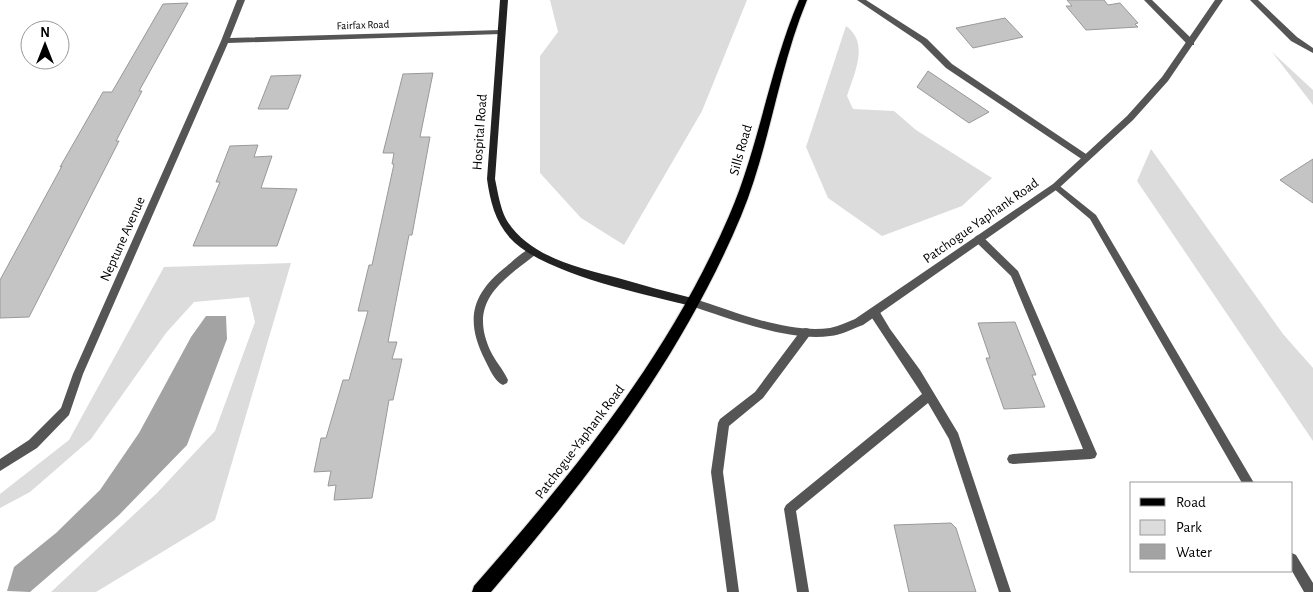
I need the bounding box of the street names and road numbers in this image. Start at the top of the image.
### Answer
street label: Fairfax Road [337,19,390,31]
street label: Hospital Road [470,93,490,171]
street label: Sills Road [727,123,755,177]
street label: Patchogue Yaphank Road [921,176,1041,266]
street label: Neptune Avenue [98,195,148,283]
street label: Patchogue-Yaphank Road [533,382,627,502]

